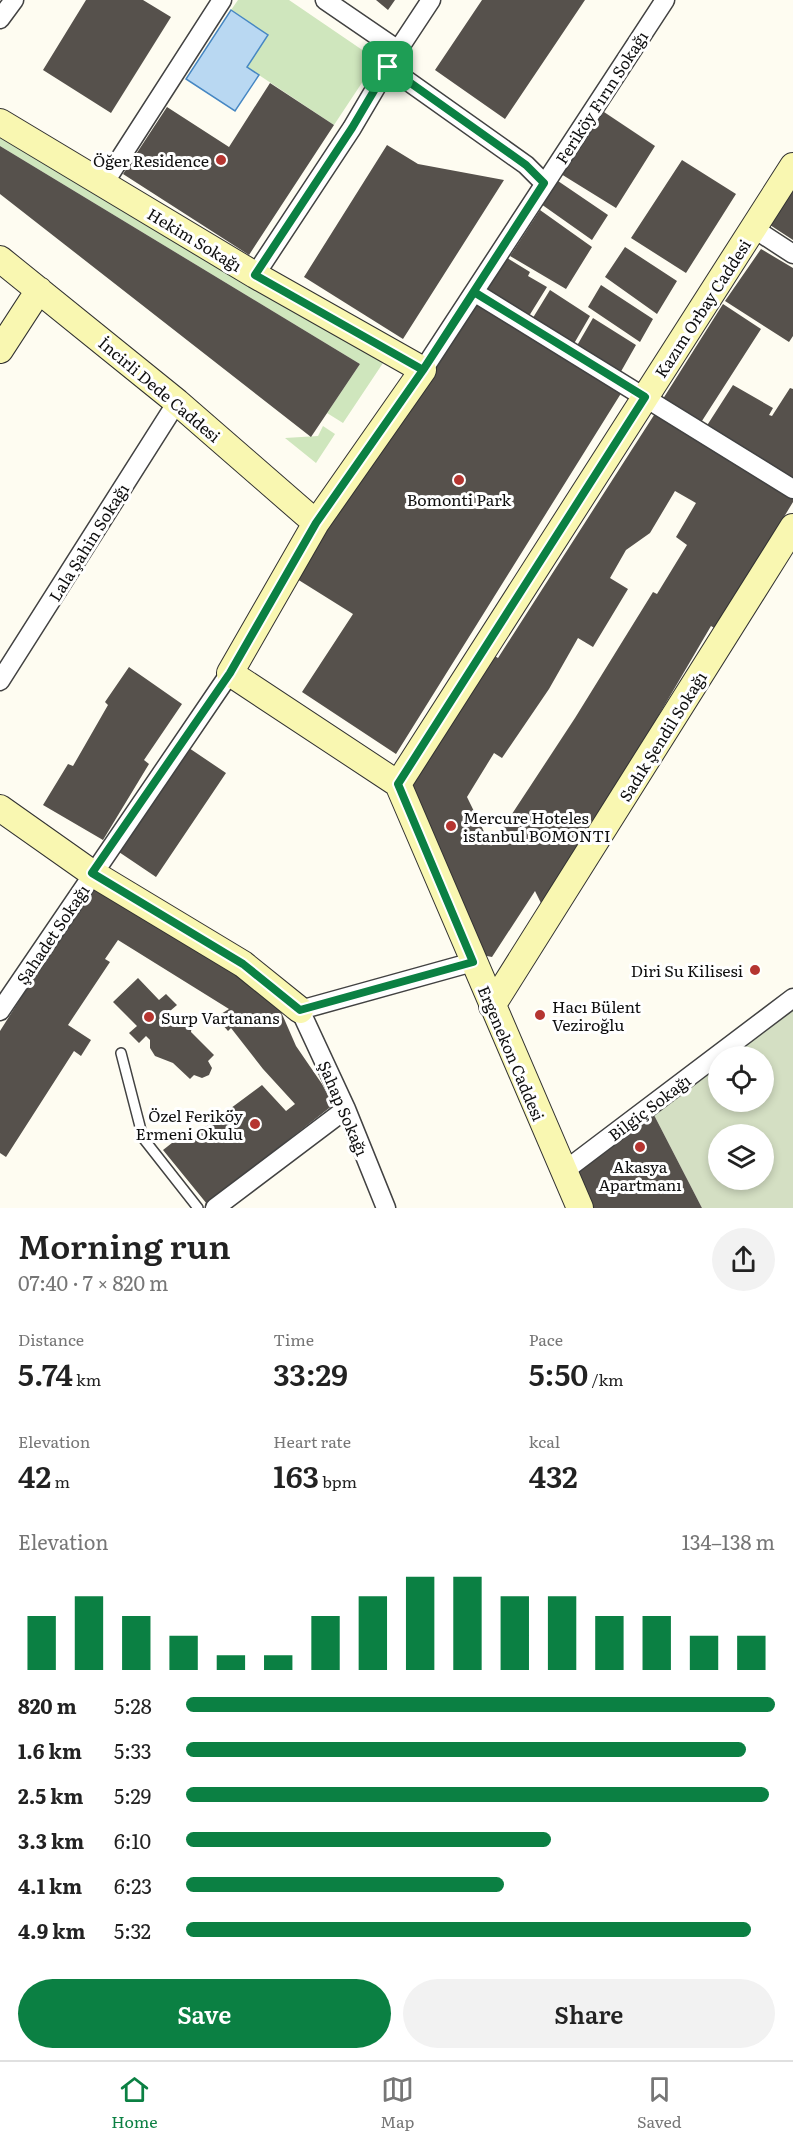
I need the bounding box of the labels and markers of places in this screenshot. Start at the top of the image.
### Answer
pin [362,41,413,92]
place label: Öğer Residence [93,148,209,172]
marker: Öğer Residence [214,153,228,167]
marker: Bomonti Park [452,473,466,487]
place label: Bomonti Park [407,487,512,511]
place label: Mercure Hoteles istanbul BOMONTI [463,805,611,847]
marker: Mercure Hoteles istanbul BOMONTI [444,819,458,833]
place label: Diri Su Kilisesi [631,958,743,982]
marker: Diri Su Kilisesi [748,963,762,977]
place label: Hacı Bülent Veziroğlu [552,994,642,1036]
place label: Surp Vartanans [161,1005,279,1029]
marker: Hacı Bülent Veziroğlu [533,1008,547,1022]
marker: Surp Vartanans [142,1010,156,1024]
place label: Özel Feriköy Ermeni Okulu [136,1103,244,1145]
marker: Özel Feriköy Ermeni Okulu [248,1117,262,1131]
marker: Akasya Apartmanı [633,1140,647,1154]
place label: Akasya Apartmanı [598,1154,682,1196]

